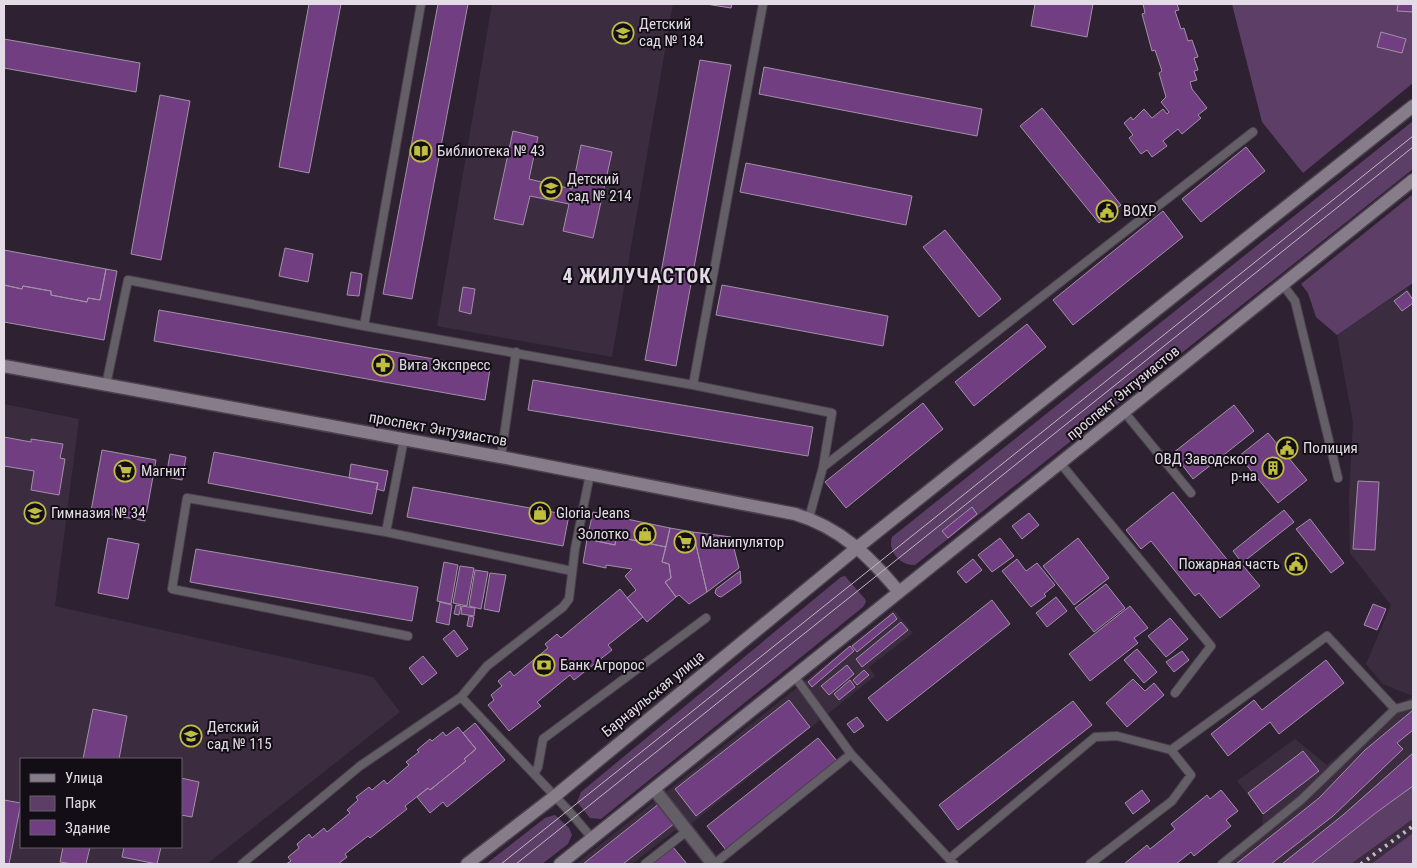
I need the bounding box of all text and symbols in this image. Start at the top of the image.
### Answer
place label: Детский сад № 184 [639,15,704,50]
school or university icon: Детский сад № 184 [611,21,635,45]
library icon: Библиотека № 43 [409,139,433,163]
place label: Библиотека № 43 [437,142,545,160]
place label: Детский сад № 214 [567,170,632,205]
school or university icon: Детский сад № 214 [539,176,563,200]
public building icon: ВОХР [1095,199,1119,223]
place label: ВОХР [1123,202,1157,220]
district label: 4 ЖИЛУЧАСТОК [562,264,712,288]
street label: проспект Энтузиастов [1063,342,1183,444]
pharmacy icon: Вита Экспресс [371,353,395,377]
place label: Вита Экспресс [399,356,491,374]
street label: проспект Энтузиастов [368,408,508,450]
public building icon: Полиция [1275,436,1299,460]
place label: Полиция [1303,439,1358,457]
place label: ОВД Заводского р-на [1154,450,1257,485]
building icon: ОВД Заводского р-на [1261,456,1285,480]
supermarket icon: Магнит [113,459,137,483]
place label: Магнит [141,462,187,480]
school or university icon: Гимназия № 34 [23,501,47,525]
shop icon: Gloria Jeans [528,501,552,525]
place label: Гимназия № 34 [51,504,146,522]
place label: Gloria Jeans [556,504,630,522]
shop icon: Золотко [633,522,657,546]
place label: Золотко [578,525,629,543]
supermarket icon: Манипулятор [673,530,697,554]
place label: Манипулятор [701,533,784,551]
public building icon: Пожарная часть [1284,552,1308,576]
place label: Пожарная часть [1178,555,1280,573]
street label: Барнаульская улица [598,647,708,741]
bank icon: Банк Агророс [532,653,556,677]
place label: Банк Агророс [560,656,645,674]
place label: Детский сад № 115 [207,718,272,753]
school or university icon: Детский сад № 115 [179,724,203,748]
legend [20,758,182,848]
text: Улица [65,769,103,787]
text: Парк [65,794,96,812]
text: Здание [65,819,110,837]

